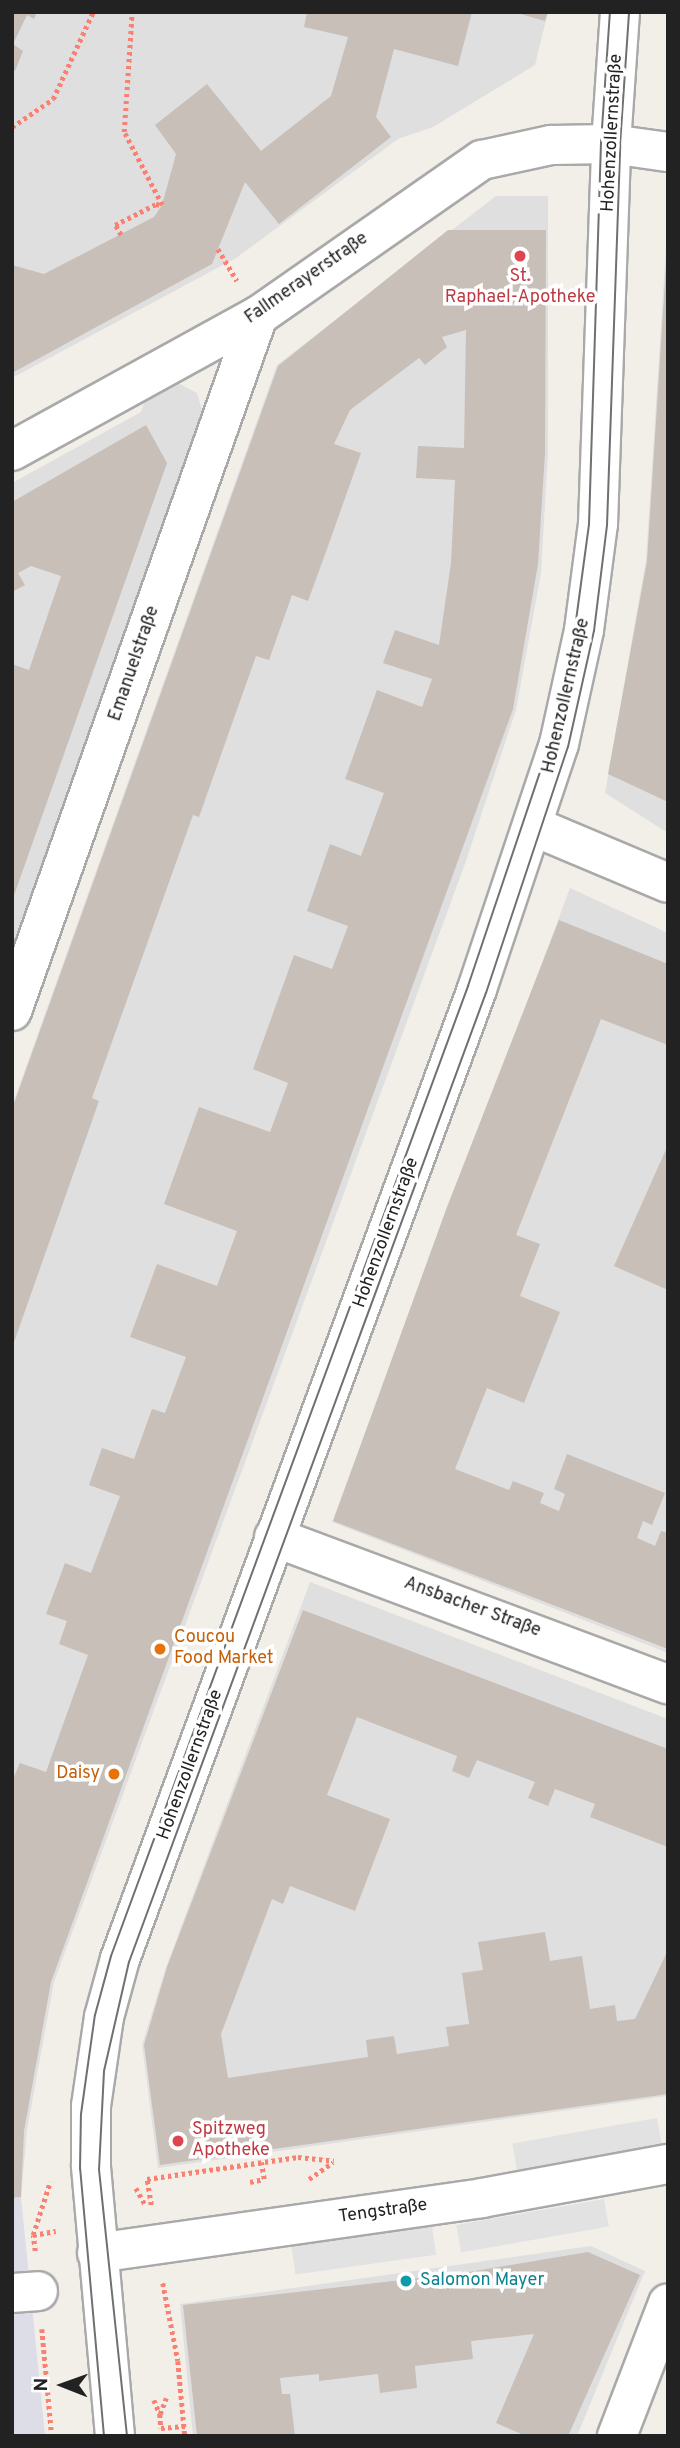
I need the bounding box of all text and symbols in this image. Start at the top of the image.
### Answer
street label: Hohenzollernstraße [598,53,628,213]
street label: Fallmerayerstraße [241,229,373,329]
marker: St. Raphael-Apotheke [512,248,528,264]
place label: St. Raphael-Apotheke [445,267,595,310]
street label: Emanuelstraße [105,604,165,724]
street label: Hohenzollernstraße [539,616,595,776]
street label: Hohenzollernstraße [350,1155,424,1311]
street label: Ansbacher Straße [401,1573,543,1643]
place label: Coucou Food Market [174,1628,274,1670]
marker: Coucou Food Market [152,1641,168,1657]
street label: Hohenzollernstraße [154,1687,228,1843]
place label: Daisy [56,1763,100,1785]
marker: Daisy [106,1766,122,1782]
place label: Spitzweg Apotheke [192,2120,270,2162]
marker: Spitzweg Apotheke [170,2133,186,2149]
street label: Tengstraße [337,2195,429,2229]
place label: Salomon Mayer [420,2270,544,2292]
marker: Salomon Mayer [398,2273,414,2289]
north arrow [28,2350,98,2420]
text: N [30,2378,54,2392]

